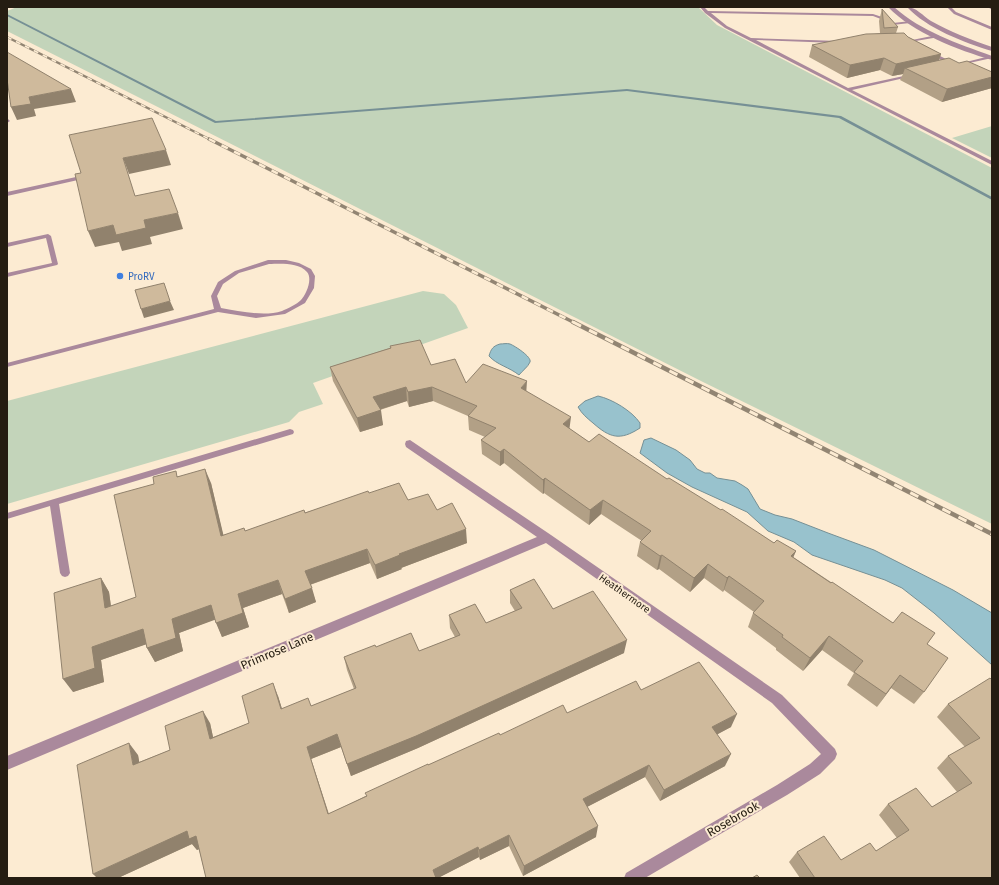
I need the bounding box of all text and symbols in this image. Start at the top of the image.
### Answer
marker: ProRV [115,271,125,281]
place label: ProRV [128,271,155,283]
street label: Heathermore [596,572,652,616]
street label: Primrose Lane [239,629,315,673]
street label: Rosebrook [704,798,762,840]

